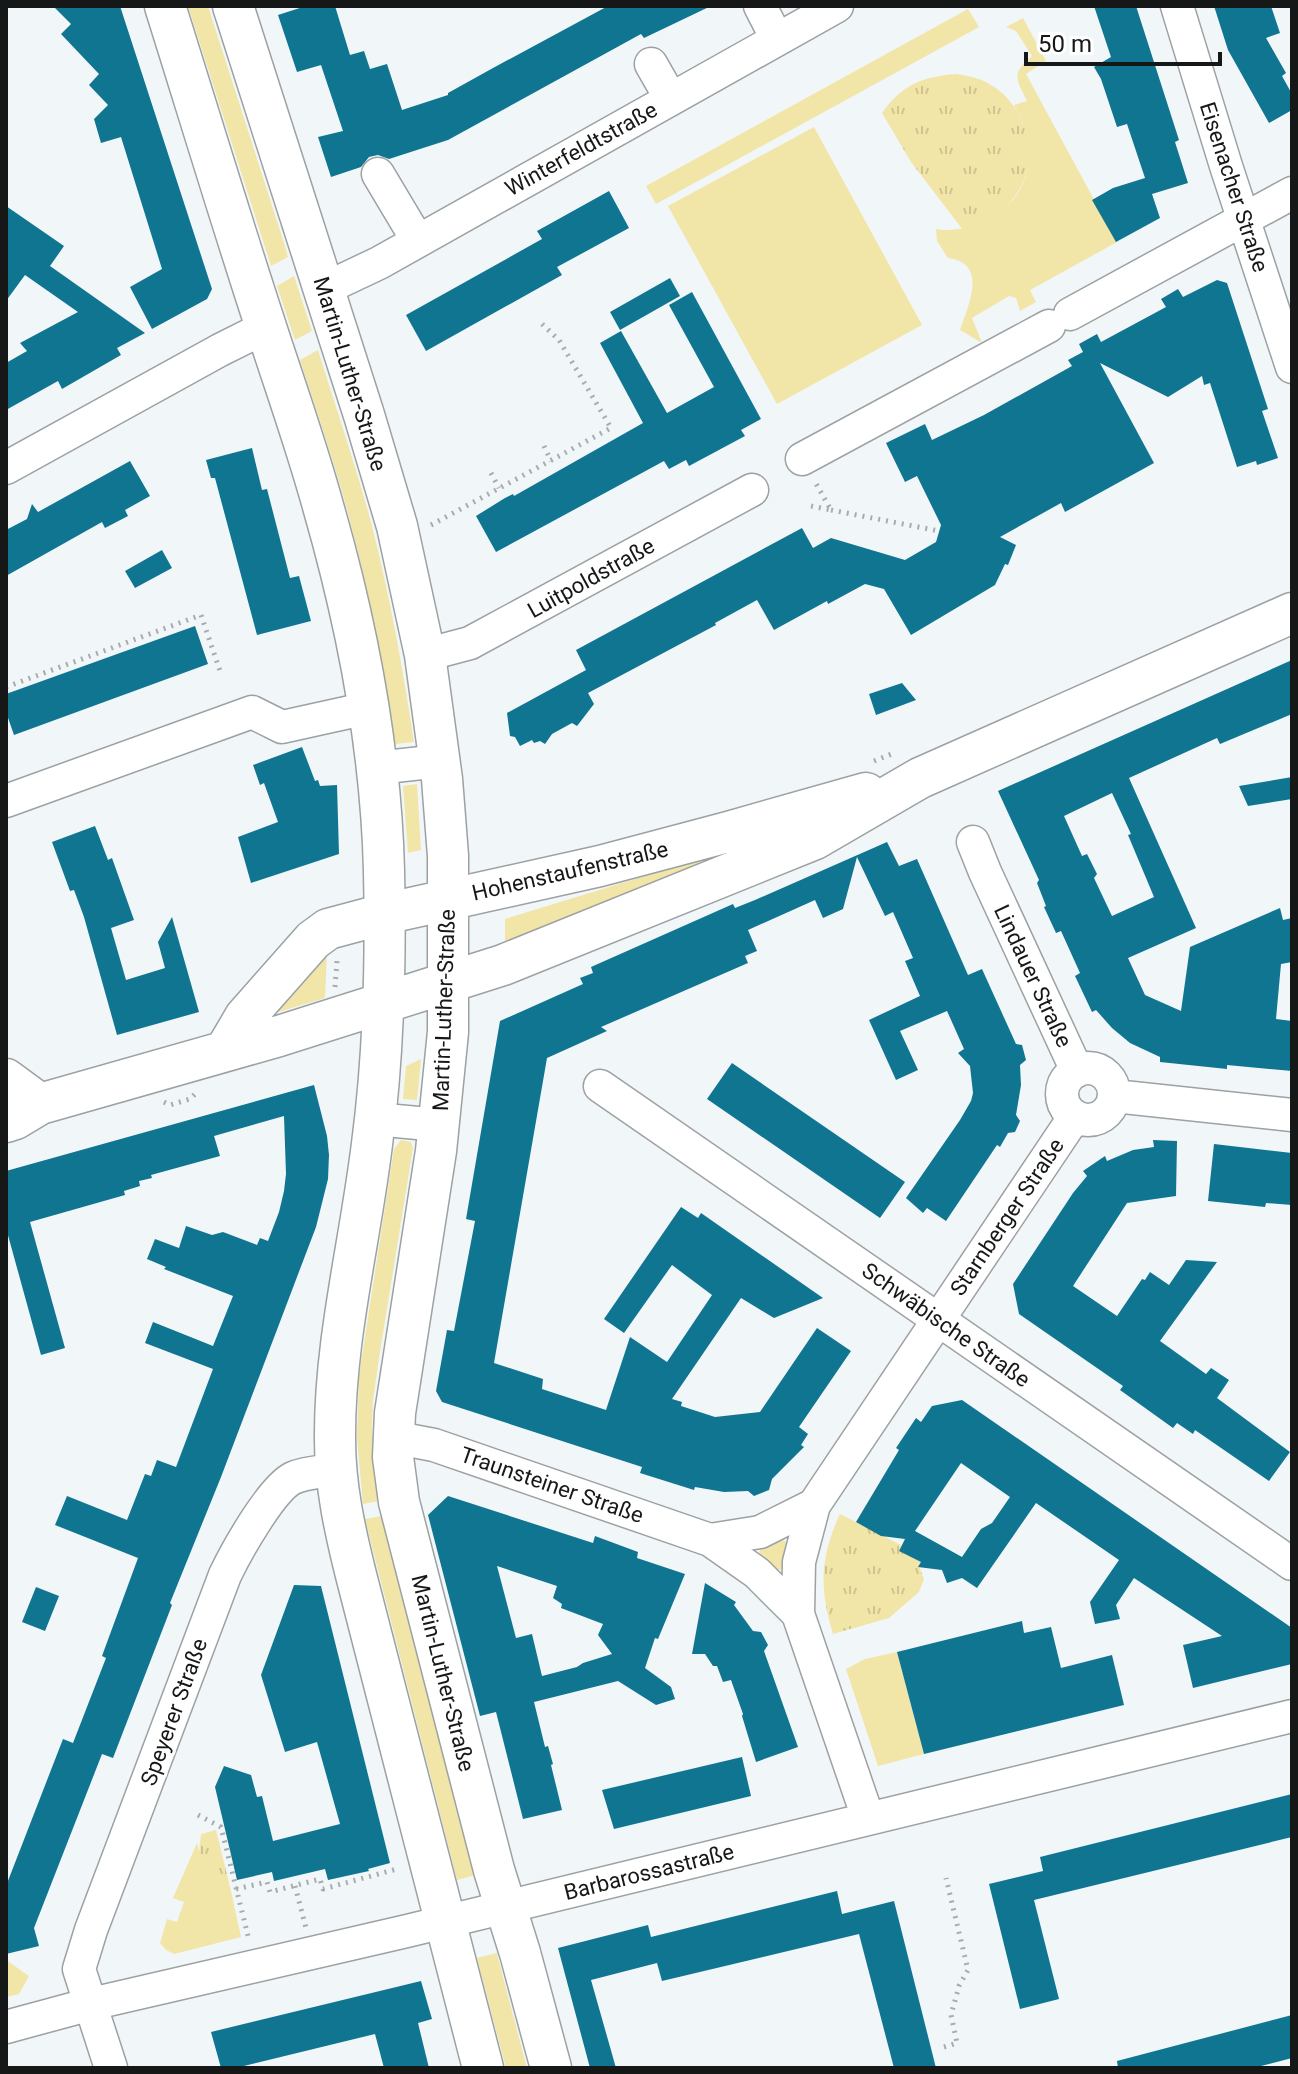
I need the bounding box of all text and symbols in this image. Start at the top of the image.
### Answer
scale bar [1026,16,1220,66]
text: 50 m [1038,30,1092,58]
street label: Winterfeldtstraße [501,97,661,201]
street label: Eisenacher Straße [1195,99,1273,275]
street label: Martin-Luther-Straße [309,274,391,474]
street label: Luitpoldstraße [523,533,659,623]
street label: Hohenstaufenstraße [470,836,670,906]
street label: Lindauer Straße [989,901,1077,1051]
street label: Martin-Luther-Straße [428,909,460,1111]
street label: Starnberger Straße [945,1134,1069,1300]
street label: Schwäbische Straße [857,1258,1035,1392]
street label: Traunsteiner Straße [457,1442,647,1528]
street label: Martin-Luther-Straße [406,1572,480,1774]
street label: Speyerer Straße [136,1635,212,1789]
street label: Barbarossastraße [561,1839,737,1905]

